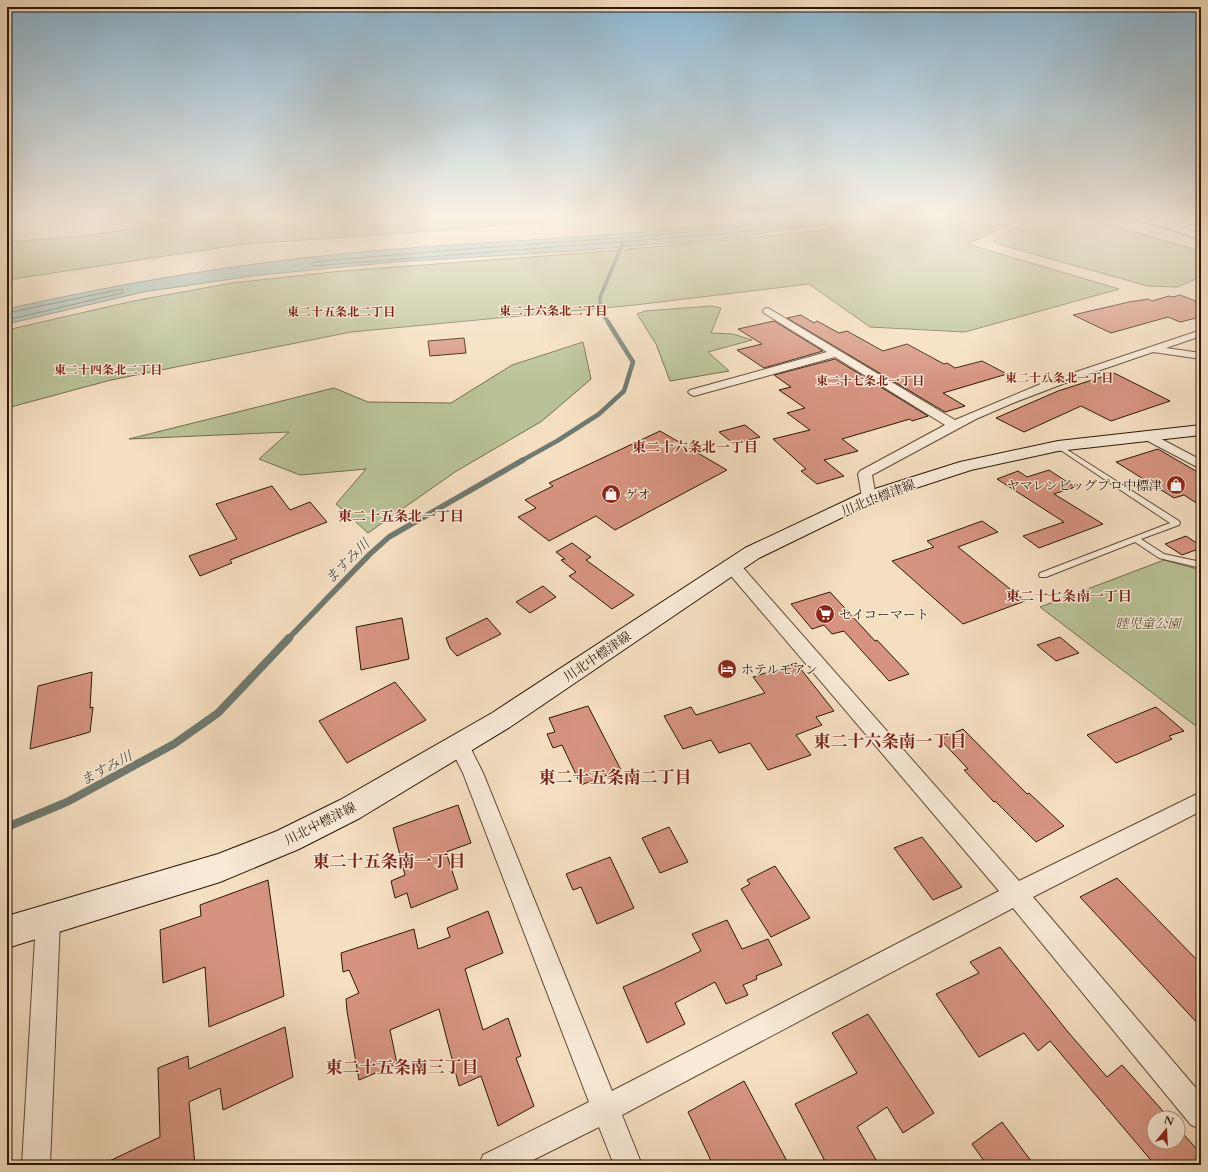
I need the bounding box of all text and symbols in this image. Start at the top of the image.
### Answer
district label: 東二十六条北二丁目 [499,303,607,319]
district label: 東二十五条北二丁目 [287,304,395,320]
district label: 東二十四条北二丁目 [54,362,162,378]
district label: 東二十八条北一丁目 [1005,370,1113,386]
district label: 東二十七条北一丁目 [816,373,924,389]
district label: 東二十六条北一丁目 [632,438,758,457]
shop icon: ヤマレンビッグプロ中標津 [1165,474,1187,496]
street label: 川北中標津線 [839,476,918,520]
place label: ヤマレンビッグプロ中標津 [1007,477,1162,495]
shop icon: ゲオ [600,483,622,505]
place label: ゲオ [625,486,651,504]
district label: 東二十五条北一丁目 [338,507,464,526]
water label: ますみ川 [321,533,375,588]
district label: 東二十七条南一丁目 [1006,587,1132,606]
supermarket icon: セイコーマート [814,603,836,625]
place label: セイコーマート [839,606,929,624]
park label: 睦児童公園 [1115,615,1182,633]
street label: 川北中標津線 [560,628,635,686]
hotel icon: ホテルモアン [716,658,738,680]
place label: ホテルモアン [741,661,818,679]
district label: 東二十六条南一丁目 [814,730,967,753]
water label: ますみ川 [77,746,137,790]
district label: 東二十五条南二丁目 [539,766,692,789]
street label: 川北中標津線 [282,798,359,850]
district label: 東二十五条南一丁目 [313,850,466,873]
district label: 東二十五条南三丁目 [326,1056,479,1079]
north arrow [1146,1110,1186,1150]
text: N [1162,1112,1176,1130]

